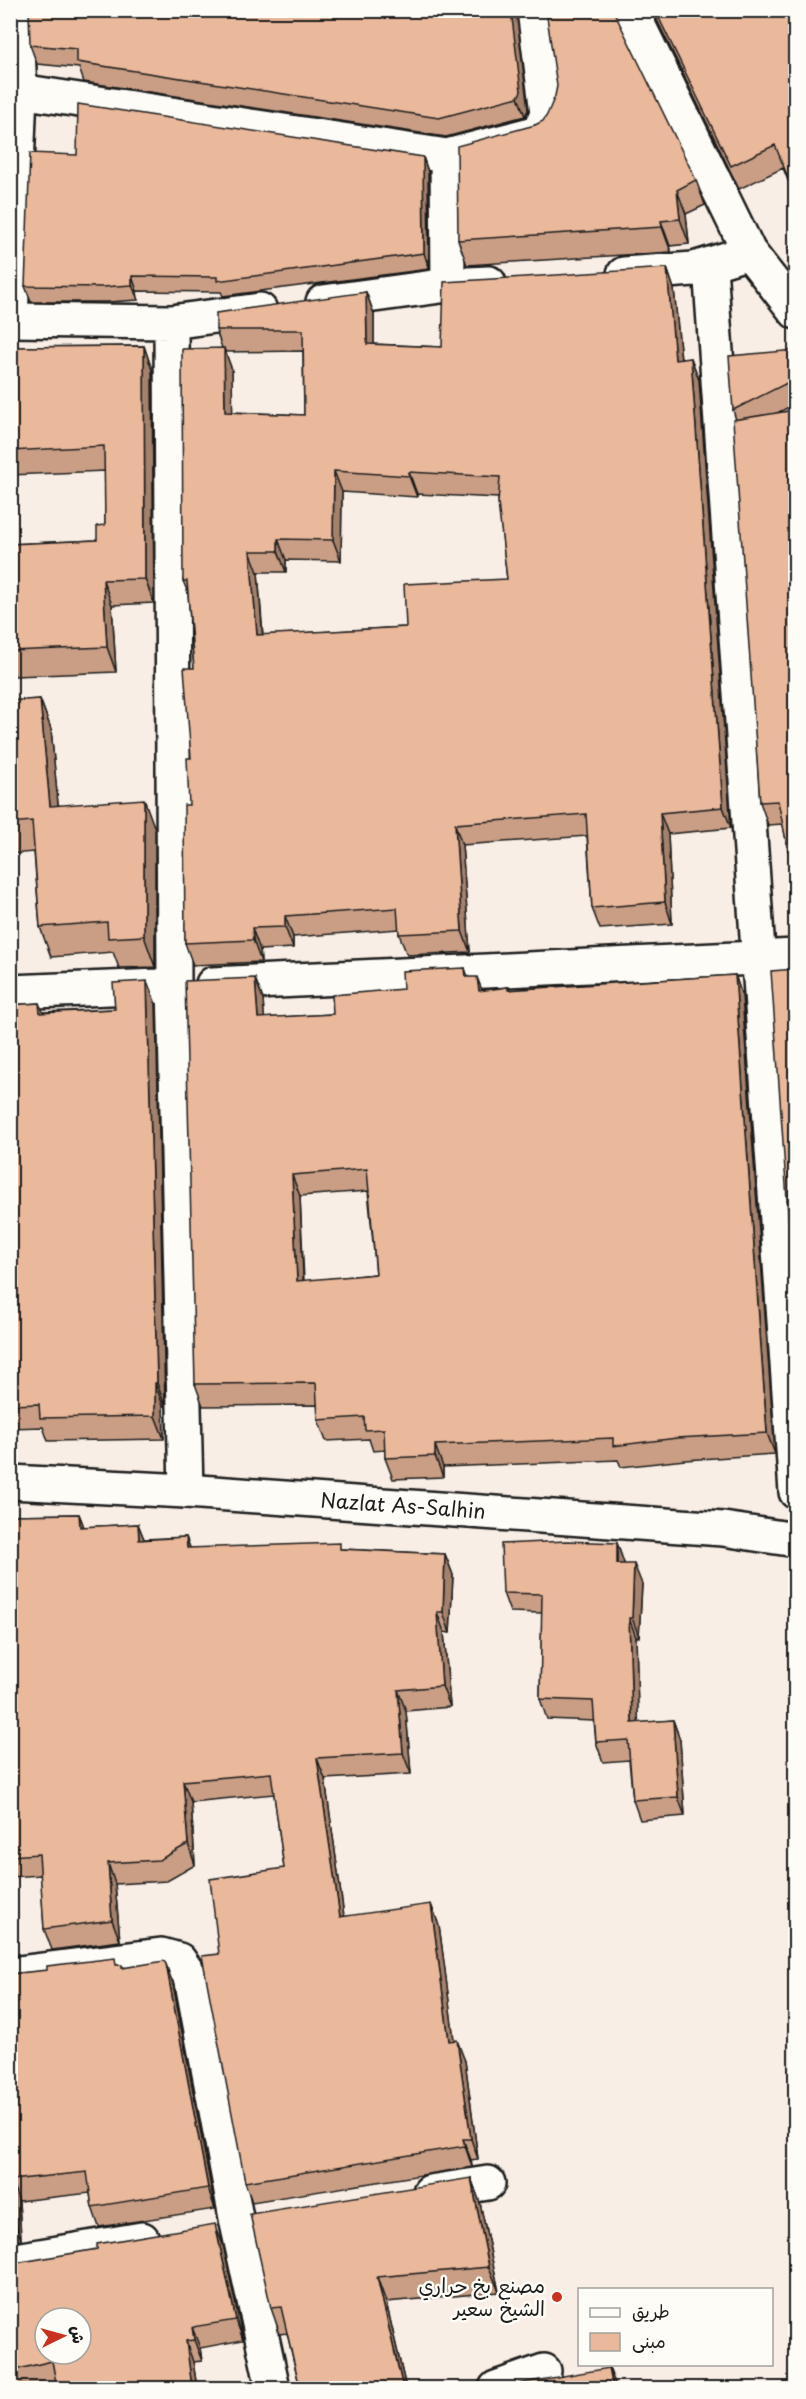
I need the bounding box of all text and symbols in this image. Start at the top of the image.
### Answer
street label: Nazlat As-Salhin [319,1484,487,1526]
place label: مصنع بخ حراري الشيخ سعير [418,2270,545,2323]
legend [578,2288,773,2366]
marker: مصنع بخ حراري الشيخ سعير [550,2290,564,2304]
text: طريق [632,2297,670,2324]
north arrow [33,2306,93,2366]
text: ش [66,2325,92,2344]
text: مبنى [632,2327,666,2354]

